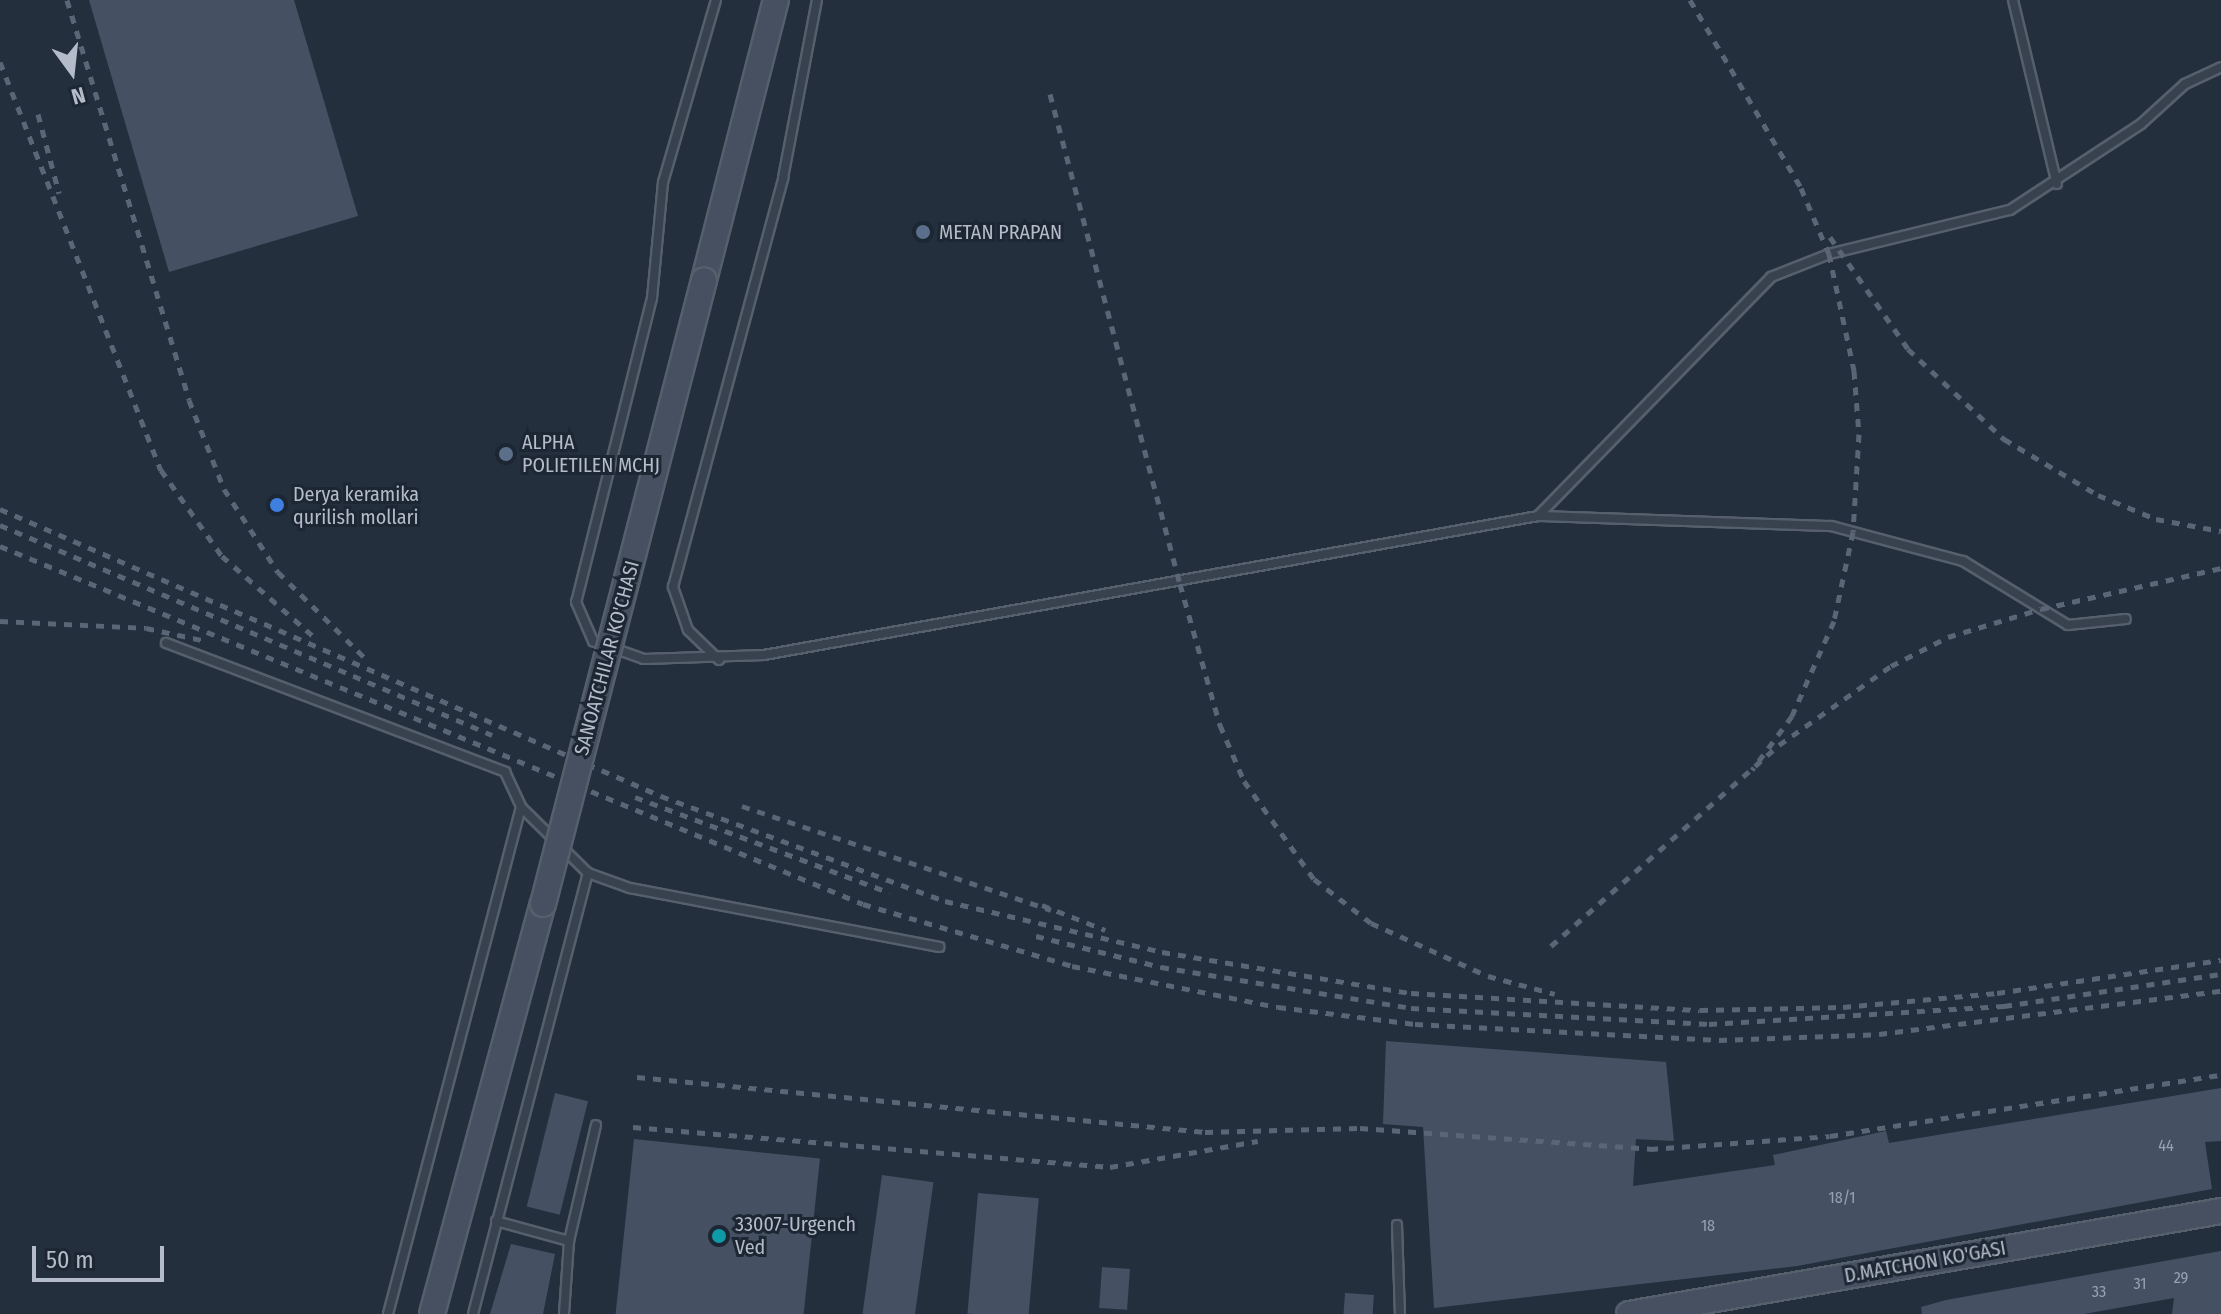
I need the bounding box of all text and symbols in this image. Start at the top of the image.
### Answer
north arrow [32,32,112,112]
text: N [68,81,88,110]
place label: METAN PRAPAN [939,220,1062,244]
marker: METAN PRAPAN [914,223,932,241]
place label: ALPHA POLIETILEN MCHJ [522,430,660,477]
marker: ALPHA POLIETILEN MCHJ [497,445,515,463]
place label: Derya keramika qurilish mollari [293,482,419,529]
marker: Derya keramika qurilish mollari [268,496,286,514]
street label: SANOATCHILAR KO'CHASI [569,558,645,758]
house number: 44 [2158,1136,2174,1156]
house number: 18/1 [1828,1188,1856,1208]
place label: 33007-Urgench Ved [735,1212,856,1259]
house number: 18 [1701,1216,1715,1236]
marker: 33007-Urgench Ved [710,1227,728,1245]
scale bar [36,1230,168,1280]
street label: D.MATCHON KO'GASI [1842,1236,2008,1288]
text: 50 m [46,1246,94,1274]
house number: 29 [2174,1268,2188,1288]
house number: 31 [2133,1274,2147,1294]
house number: 33 [2092,1282,2106,1302]

